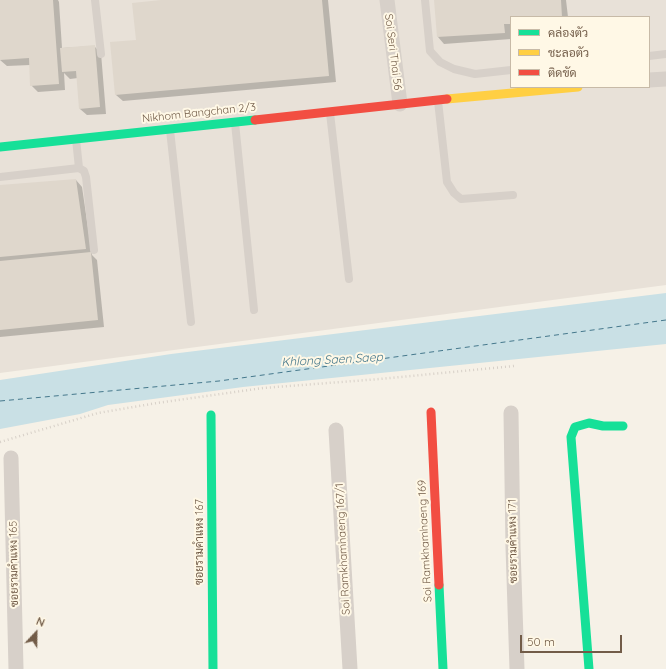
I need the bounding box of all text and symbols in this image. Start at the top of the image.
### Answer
street label: Soi Seri Thai 56 [382,13,404,91]
legend [510,16,650,88]
text: คล่องตัว [548,25,588,40]
text: ชะลอตัว [548,45,589,60]
text: ติดขัด [548,65,577,80]
street label: Nikhom Bangchan 2/3 [141,100,257,126]
water label: Khlong Saen Saep [281,350,383,370]
street label: Soi Ramkhamhaeng 169 [415,479,435,603]
street label: Soi Ramkhamhaeng 167/1 [333,483,353,615]
street label: ซอยรามคำแหง 167 [193,499,207,585]
street label: ซอยรามคำแหง 171 [506,499,520,583]
street label: ซอยรามคำแหง 165 [7,521,21,607]
north arrow [16,613,56,653]
text: N [34,614,47,630]
scale bar [522,627,624,653]
text: 50 m [527,634,555,649]

